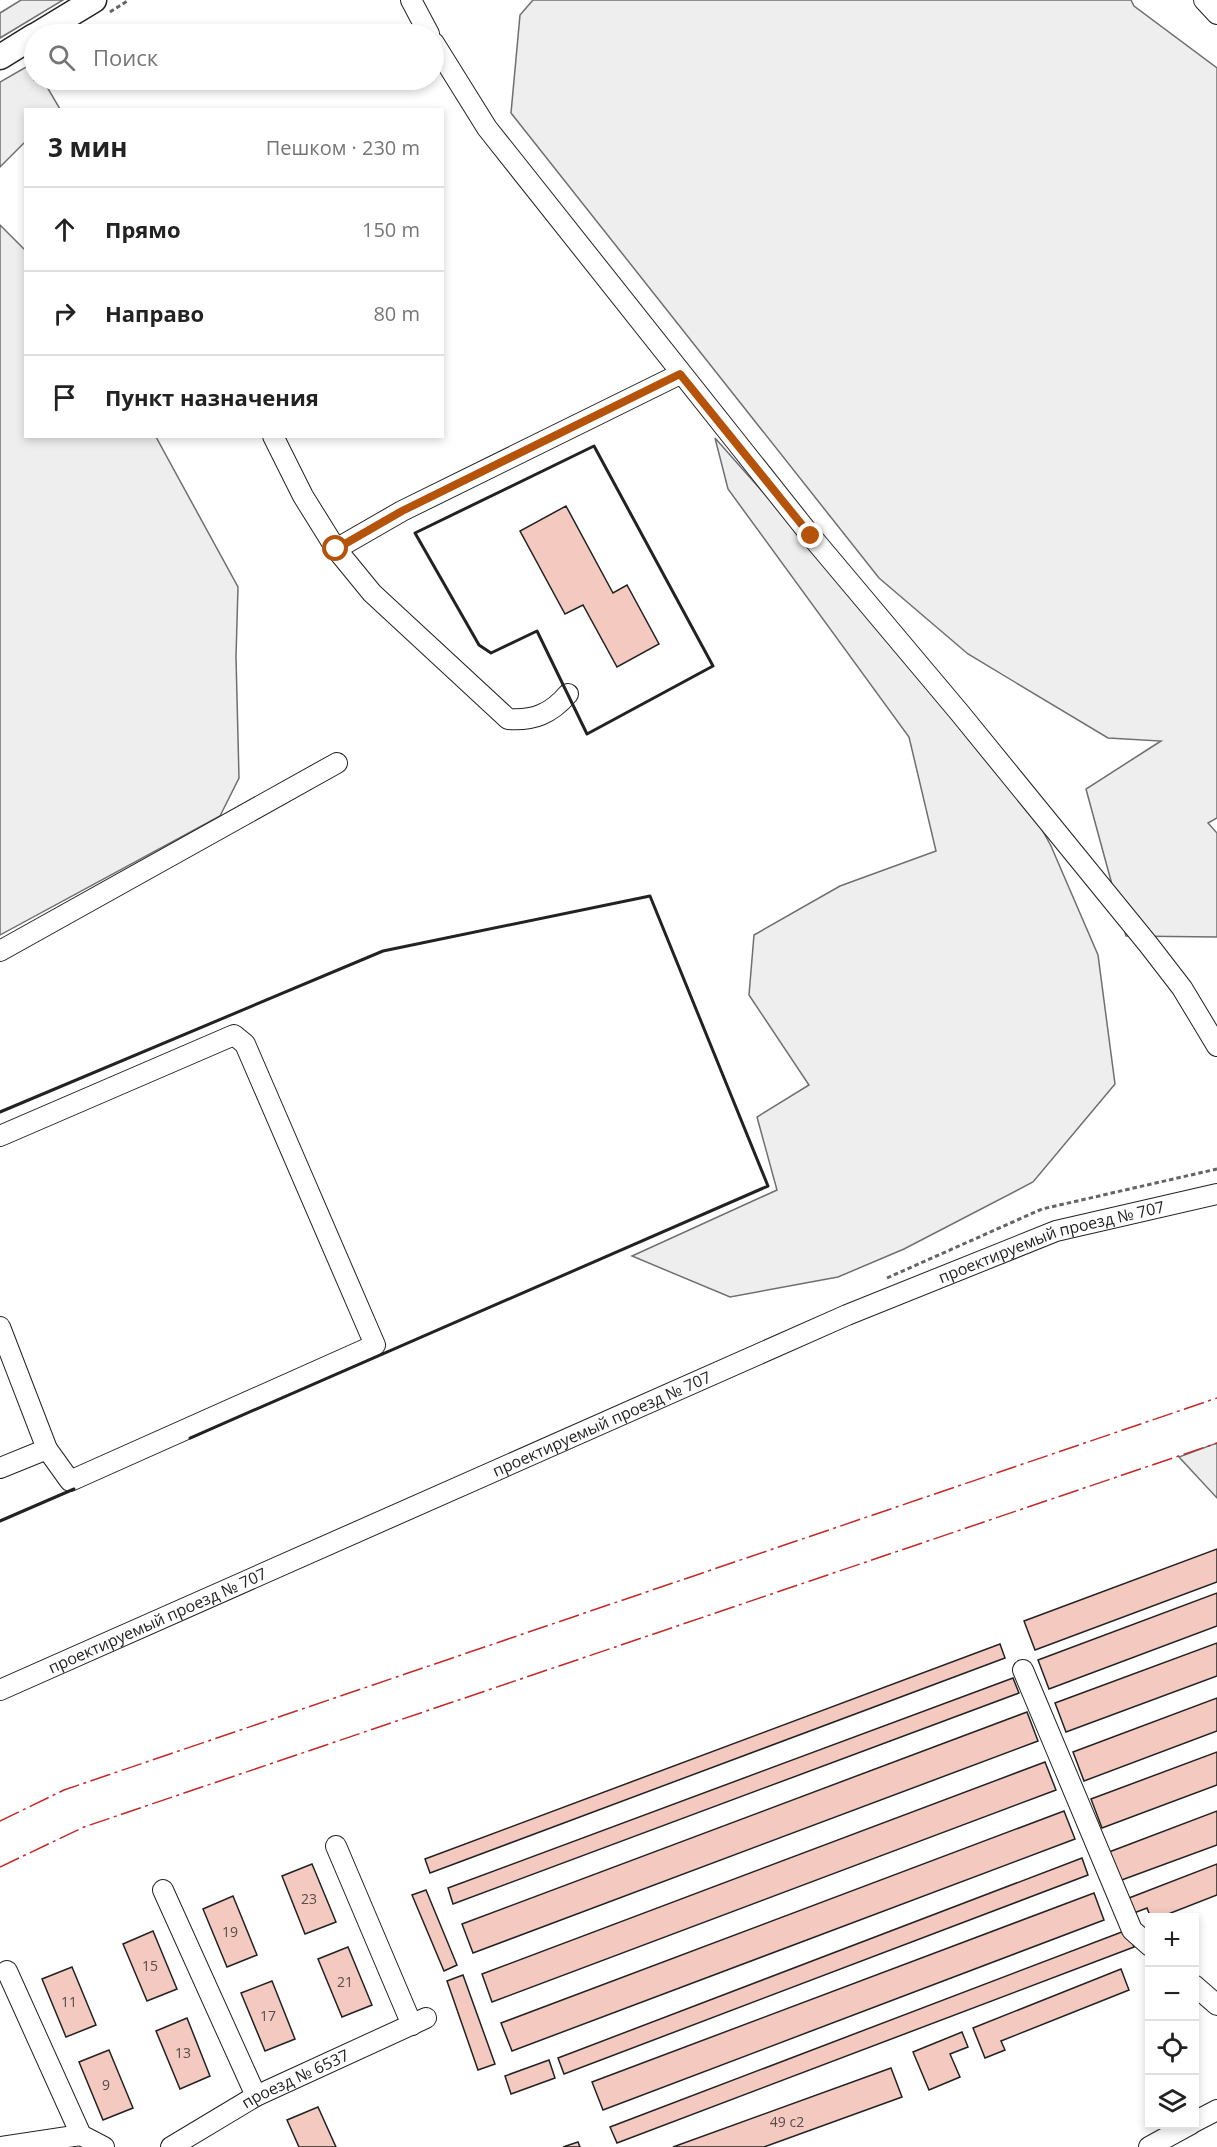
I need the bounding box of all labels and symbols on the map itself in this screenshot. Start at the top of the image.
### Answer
route end [797,522,823,548]
route start [322,535,348,561]
street label: проектируемый проезд № 707 [935,1195,1166,1288]
street label: проектируемый проезд № 707 [489,1366,714,1482]
street label: проектируемый проезд № 707 [45,1562,270,1678]
house number: 23 [301,1889,317,1908]
house number: 19 [222,1922,238,1941]
house number: 15 [142,1956,158,1975]
house number: 21 [337,1972,353,1991]
house number: 11 [61,1992,77,2011]
house number: 17 [260,2006,276,2025]
house number: 13 [175,2043,191,2062]
street label: проезд № 6537 [237,2044,352,2113]
house number: 9 [102,2075,110,2094]
house number: 49 с2 [770,2112,804,2131]

